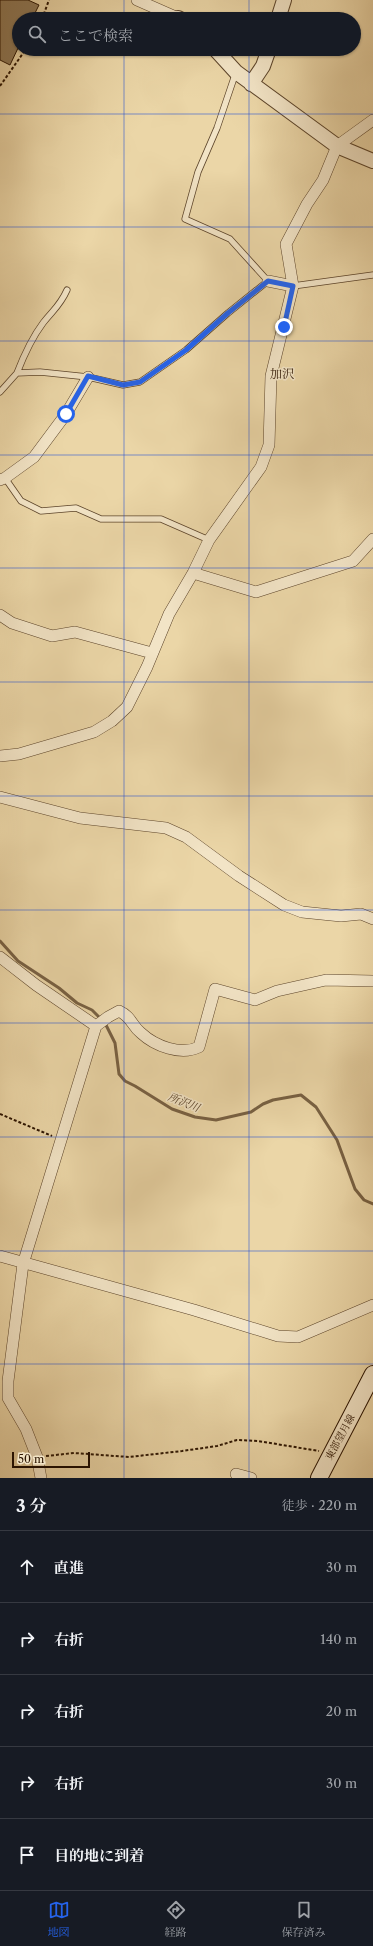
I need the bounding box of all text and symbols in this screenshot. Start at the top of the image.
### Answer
search box [12,12,361,56]
icon: search [26,23,48,45]
text: ここで検索 [58,26,133,45]
route end [275,318,293,336]
district label: 加沢 [270,366,294,381]
route start [57,405,75,423]
water label: 所沢川 [166,1089,203,1115]
street label: 東部望月線 [323,1412,357,1462]
scale bar [12,1450,90,1469]
text: 50 m [18,1452,44,1466]
text: 3 分 [16,1496,47,1516]
text: 徒歩 · 220 m [282,1497,357,1513]
icon: ahead [16,1556,38,1578]
text: 直進 [54,1558,84,1577]
text: 30 m [326,1559,357,1575]
icon: right [16,1628,38,1650]
text: 右折 [54,1630,84,1649]
text: 140 m [320,1631,357,1647]
icon: right [16,1700,38,1722]
text: 右折 [54,1702,84,1721]
text: 20 m [326,1703,357,1719]
icon: right [16,1772,38,1794]
text: 右折 [54,1774,84,1793]
text: 30 m [326,1775,357,1791]
icon: arrive [16,1844,38,1866]
text: 目的地に到着 [54,1846,144,1865]
tab: 地図 [48,1899,70,1939]
tab: 経路 [165,1899,187,1939]
tab: 保存済み [282,1899,326,1939]

